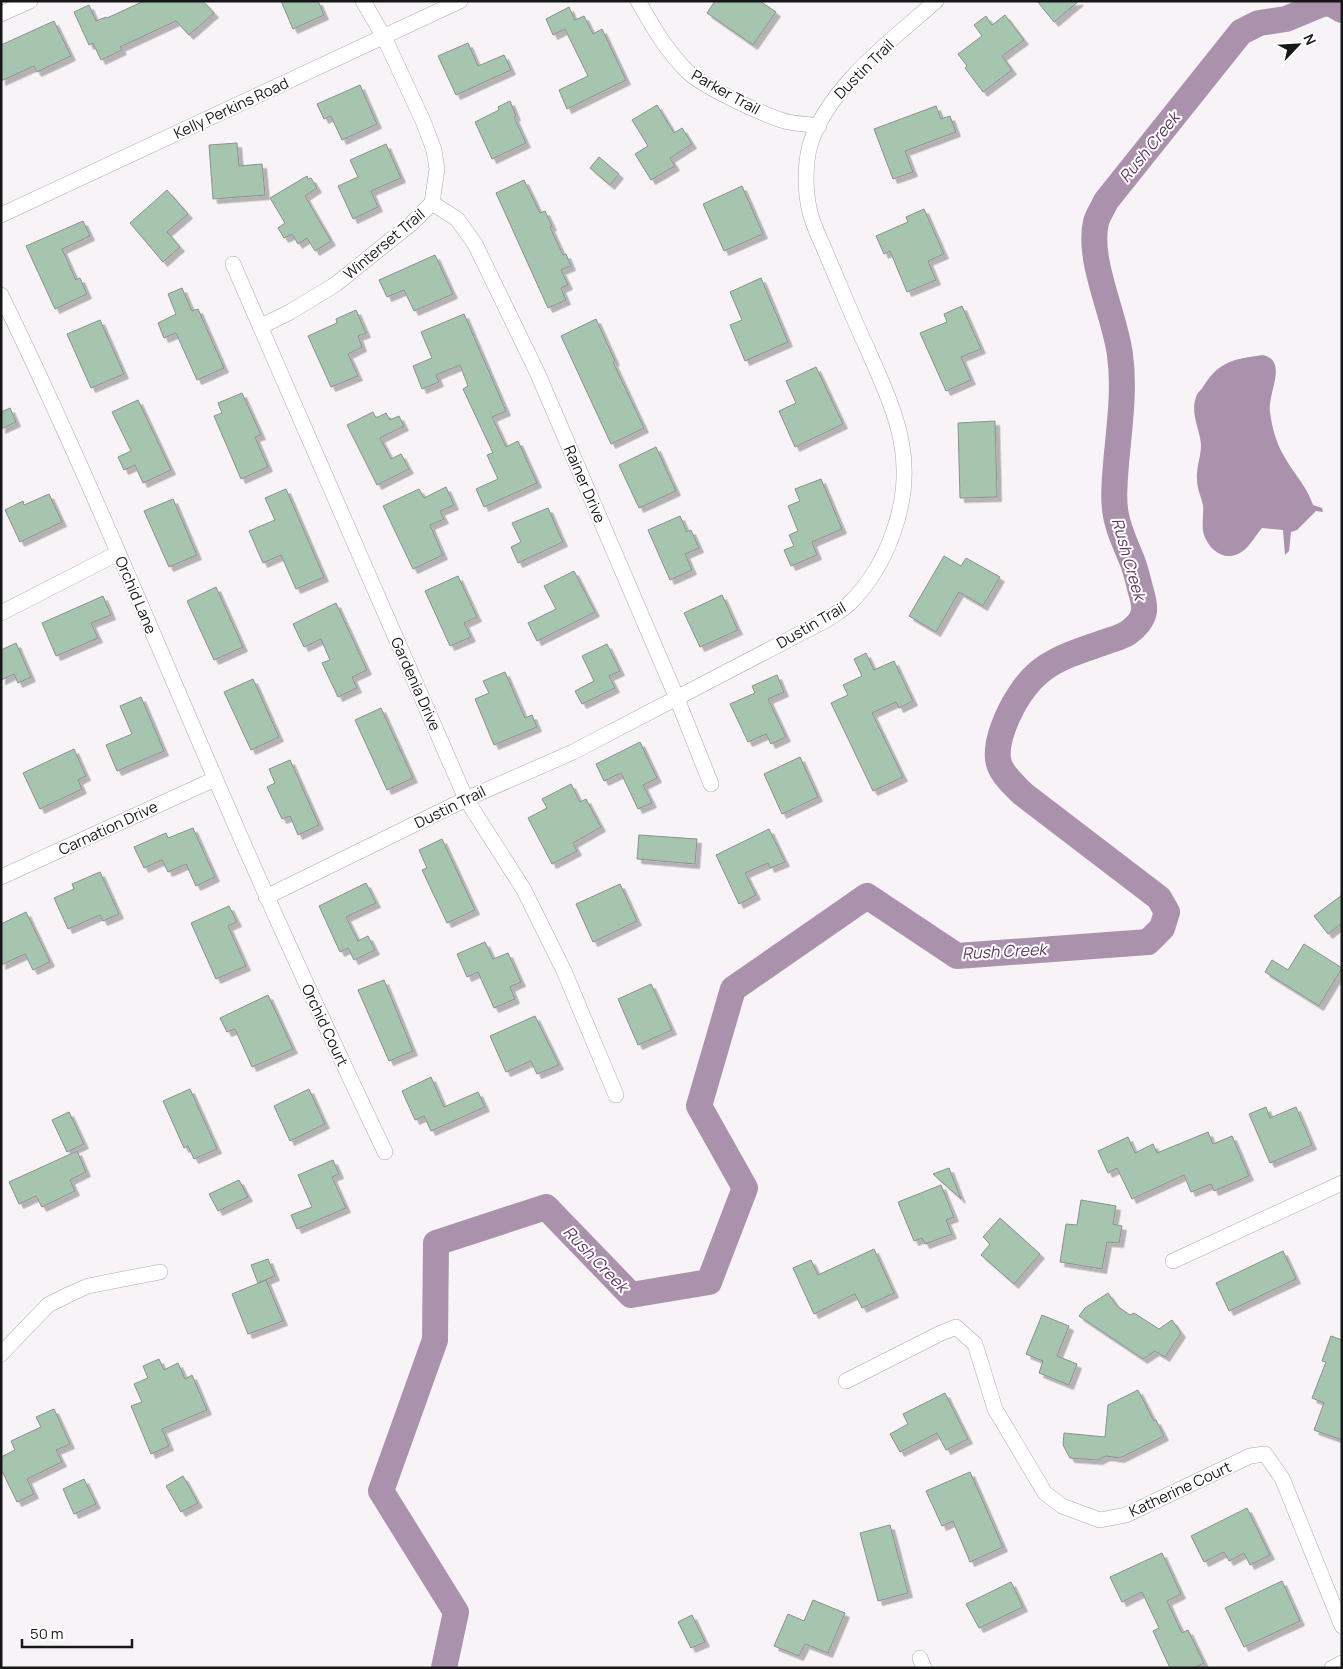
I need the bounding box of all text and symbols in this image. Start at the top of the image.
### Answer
north arrow [1273,20,1323,70]
text: N [1299,31,1321,48]
street label: Dustin Trail [829,34,899,104]
street label: Parker Trail [688,64,764,120]
street label: Kelly Perkins Road [170,72,292,144]
water label: Rush Creek [1114,106,1185,187]
street label: Winterset Trail [339,204,429,284]
street label: Rainer Drive [559,442,611,526]
water label: Rush Creek [1107,515,1152,605]
street label: Orchid Lane [110,553,162,637]
street label: Dustin Trail [772,597,850,653]
street label: Gardenia Drive [386,634,446,734]
street label: Dustin Trail [411,781,489,833]
street label: Carnation Drive [55,796,161,860]
water label: Rush Creek [961,938,1049,964]
street label: Orchid Court [297,980,353,1070]
water label: Rush Creek [559,1221,635,1298]
street label: Katherine Court [1126,1456,1234,1522]
scale bar [22,1616,132,1648]
text: 50 m [30,1623,64,1644]

